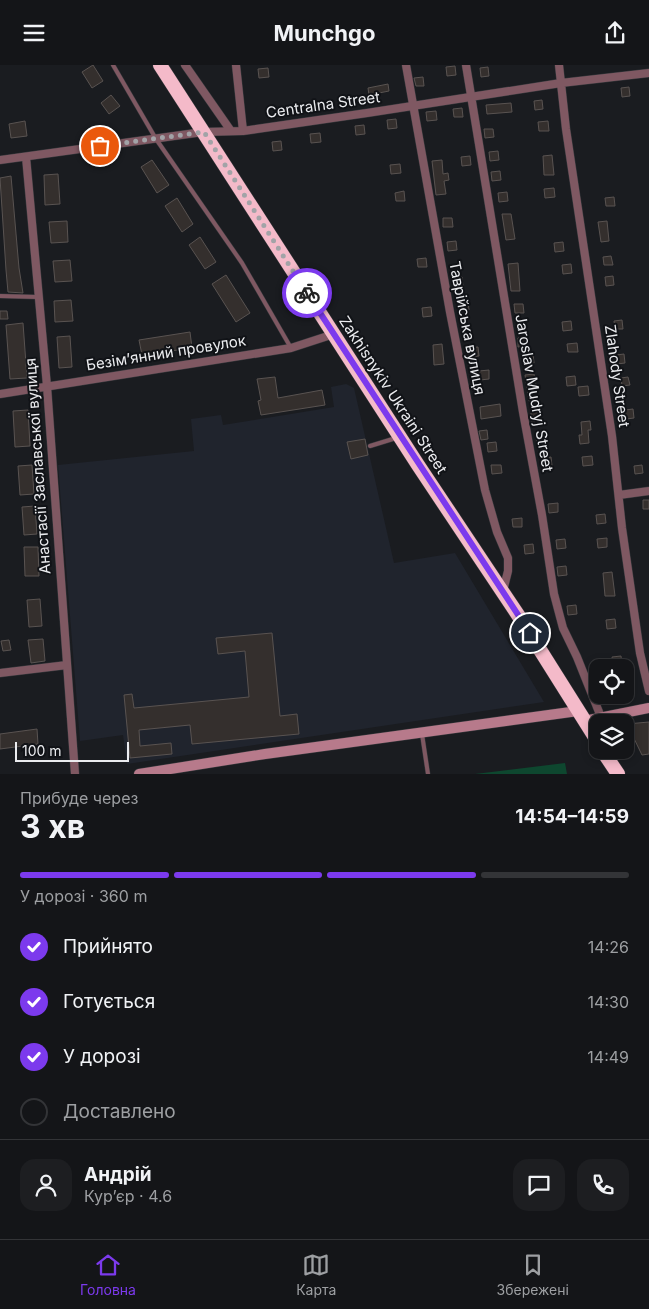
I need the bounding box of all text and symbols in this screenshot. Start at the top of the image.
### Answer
icon: menu [20,19,48,47]
icon: share [601,19,629,47]
text: Munchgo [274,20,375,46]
street label: Centralna Street [265,87,381,122]
pin [79,125,121,167]
icon: bag [86,132,114,160]
street label: Таврійська вулиця [445,259,490,396]
courier [282,268,332,318]
icon: bike [293,279,321,307]
street label: Zakhisnykiv Ukraini Street [335,312,452,477]
street label: Jaroslav Mudryj Street [511,313,558,473]
street label: Zlahody Street [601,323,634,429]
street label: Безімʼянний провулок [85,330,247,375]
street label: Анастасії Заславської вулиця [20,357,55,575]
pin [509,612,551,654]
icon: home [516,619,544,647]
map controls [589,659,634,759]
button: locate [589,659,634,704]
button: layers [589,714,634,759]
scale bar [15,739,129,762]
text: 100 m [22,742,62,759]
text: Прибуде через [20,788,138,808]
text: 14:54–14:59 [515,805,629,828]
text: 3 хв [20,807,85,846]
text: У дорозі · 360 m [20,886,147,906]
icon: check [20,933,48,961]
text: Прийнято [63,935,153,958]
text: 14:26 [588,937,629,957]
icon: check [20,988,48,1016]
text: Готується [63,990,155,1013]
text: 14:30 [588,992,629,1012]
icon: check [20,1043,48,1071]
text: У дорозі [63,1045,141,1068]
text: 14:49 [587,1047,629,1067]
text: Доставлено [63,1100,176,1123]
button: person [20,1159,72,1211]
button: chat [513,1159,565,1211]
button: phone [577,1159,629,1211]
text: Андрій [84,1163,152,1186]
text: Кур’єр · 4.6 [84,1186,172,1206]
tab: Головна [80,1251,136,1298]
tab: Карта [296,1251,336,1298]
tab: Збережені [497,1251,569,1298]

